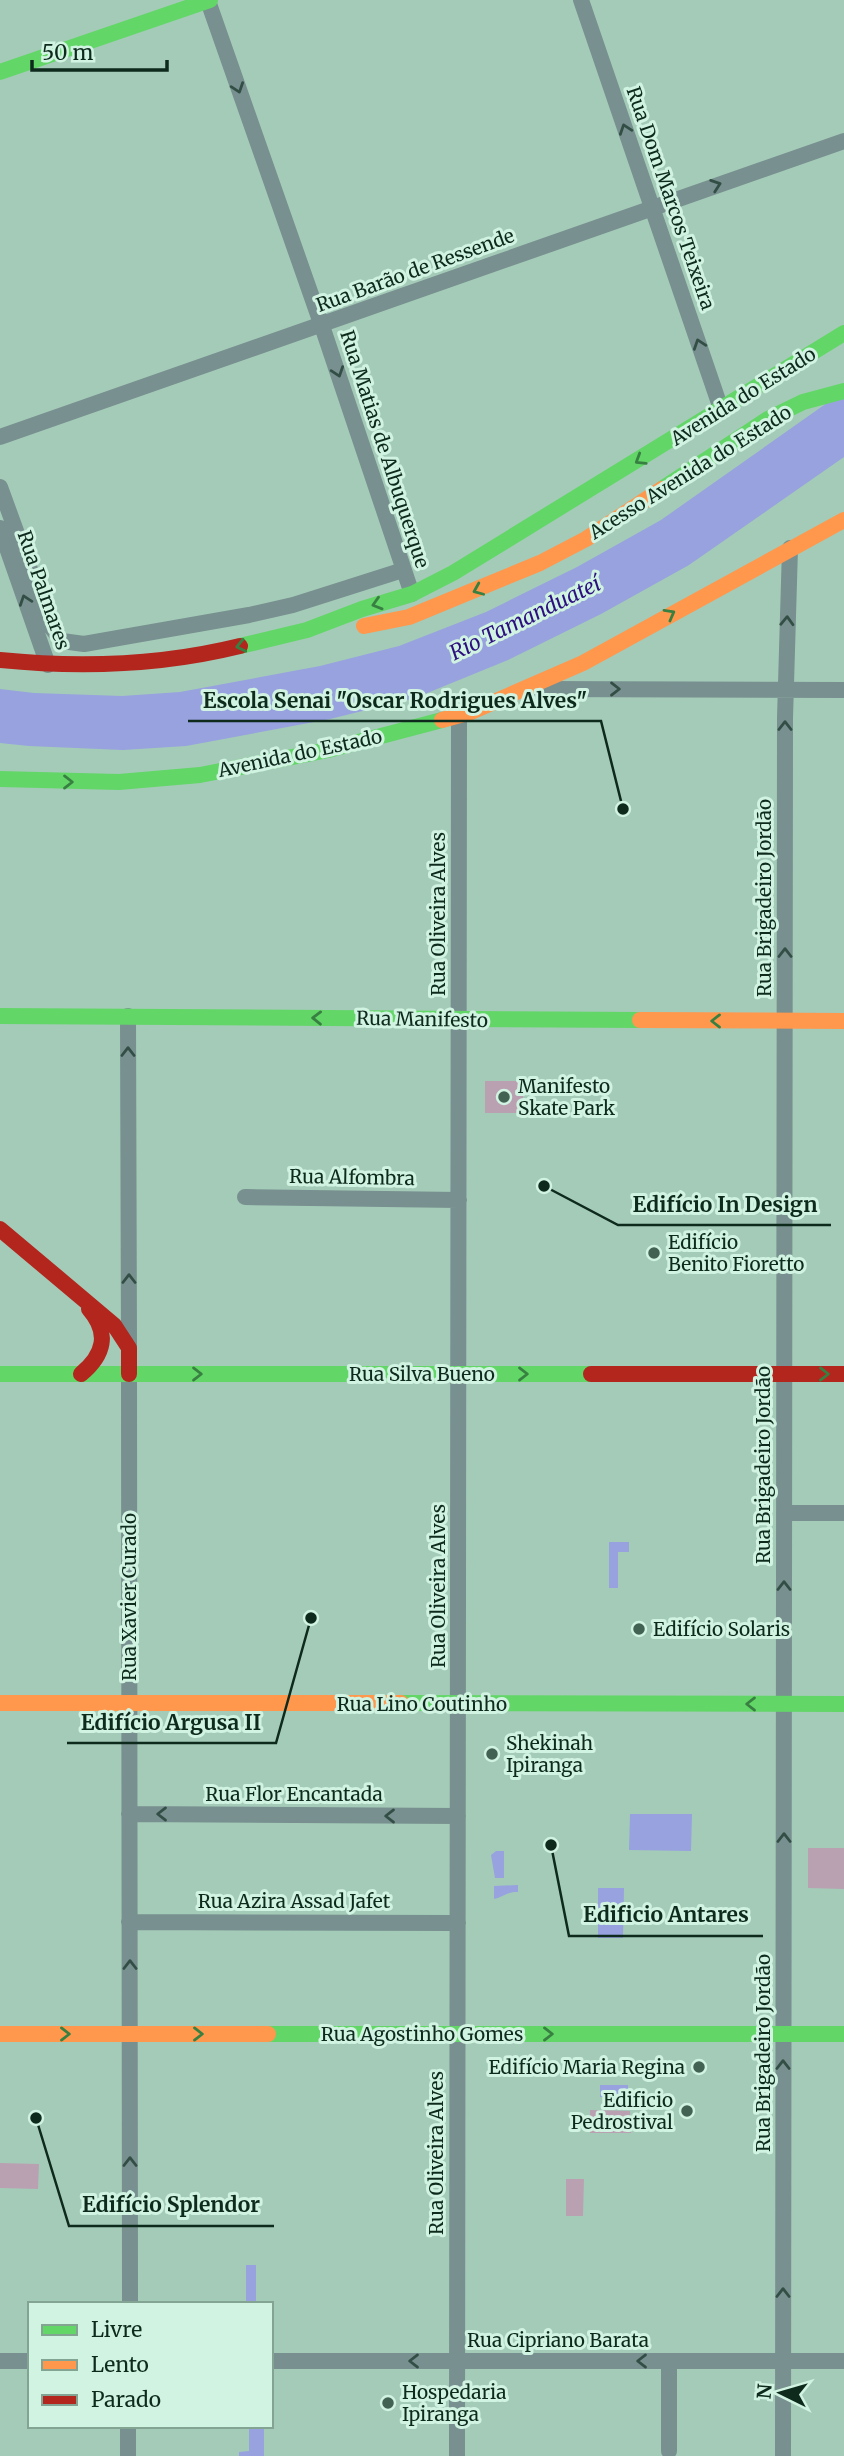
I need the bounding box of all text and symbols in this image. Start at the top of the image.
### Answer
scale bar [32,28,166,72]
text: 50 m [42,39,93,66]
one-way arrow [230,82,244,94]
street label: Rua Dom Marcos Teixeira [622,83,720,313]
one-way arrow [619,123,633,136]
one-way arrow [710,179,722,193]
street label: Rua Barão de Ressende [313,223,517,317]
street label: Rua Matias de Albuquerque [335,327,435,571]
one-way arrow [693,339,707,351]
street label: Avenida do Estado [665,342,820,451]
one-way arrow [330,366,344,378]
street label: Acesso Avenida do Estado [584,400,796,545]
one-way arrow [635,451,648,464]
street label: Rua Palmares [12,527,76,653]
water label: Rio Tamanduateí [445,569,606,666]
one-way arrow [473,582,485,596]
one-way arrow [19,595,33,607]
one-way arrow [372,596,384,611]
one-way arrow [663,609,675,622]
one-way arrow [780,615,795,626]
one-way arrow [235,638,247,652]
callout: Escola Senai "Oscar Rodrigues Alves" [188,679,601,721]
one-way arrow [610,681,620,697]
text: Escola Senai "Oscar Rodrigues Alves" [203,687,587,714]
one-way arrow [777,720,793,730]
street label: Avenida do Estado [215,724,384,782]
one-way arrow [63,774,74,790]
street label: Rua Brigadeiro Jordão [752,799,776,997]
street label: Rua Oliveira Alves [426,832,450,996]
one-way arrow [777,947,793,958]
street label: Rua Manifesto [356,1006,488,1032]
one-way arrow [312,1010,322,1026]
one-way arrow [711,1013,721,1029]
one-way arrow [120,1046,136,1057]
place label: Manifesto Skate Park [518,1074,615,1120]
marker: Manifesto Skate Park [496,1089,512,1105]
street label: Rua Alfombra [289,1164,415,1190]
callout: Edifício In Design [618,1183,831,1225]
text: Edifício In Design [633,1191,817,1218]
place label: Edifício Benito Fioretto [668,1230,804,1276]
marker: Edifício Benito Fioretto [646,1245,662,1261]
one-way arrow [121,1274,137,1284]
street label: Rua Silva Bueno [349,1362,495,1386]
one-way arrow [192,1366,203,1382]
one-way arrow [518,1366,528,1382]
street label: Rua Brigadeiro Jordão [751,1366,775,1564]
one-way arrow [819,1366,829,1382]
street label: Rua Oliveira Alves [426,1504,450,1668]
street label: Rua Xavier Curado [117,1513,141,1681]
one-way arrow [776,1580,792,1591]
place label: Edifício Solaris [653,1617,790,1641]
marker: Edifício Solaris [631,1621,647,1637]
street label: Rua Lino Coutinho [337,1692,507,1716]
one-way arrow [746,1696,756,1712]
callout: Edifício Argusa II [67,1701,276,1743]
text: Edifício Argusa II [81,1709,261,1736]
place label: Shekinah Ipiranga [506,1731,594,1777]
marker: Shekinah Ipiranga [484,1746,500,1762]
street label: Rua Flor Encantada [205,1782,383,1806]
one-way arrow [156,1806,167,1822]
one-way arrow [384,1808,395,1823]
one-way arrow [776,1832,792,1843]
street label: Rua Azira Assad Jafet [198,1889,391,1913]
callout: Edificio Antares [569,1894,763,1936]
text: Edificio Antares [583,1901,749,1928]
street label: Rua Brigadeiro Jordão [751,1954,775,2152]
one-way arrow [122,1960,138,1970]
street label: Rua Agostinho Gomes [321,2022,523,2046]
one-way arrow [60,2026,71,2042]
one-way arrow [193,2026,204,2042]
one-way arrow [543,2026,554,2042]
place label: Edifício Maria Regina [488,2055,685,2079]
marker: Edifício Maria Regina [691,2059,707,2075]
one-way arrow [776,2060,791,2071]
street label: Rua Oliveira Alves [424,2071,448,2235]
place label: Edificio Pedrostival [571,2088,673,2134]
marker: Edificio Pedrostival [679,2103,695,2119]
one-way arrow [122,2156,138,2167]
callout: Edifício Splendor [69,2184,274,2226]
text: Edifício Splendor [82,2191,260,2218]
one-way arrow [775,2287,791,2298]
legend [28,2302,273,2428]
text: Livre [91,2316,142,2343]
street label: Rua Cipriano Barata [467,2328,649,2352]
text: Lento [91,2351,149,2378]
one-way arrow [408,2353,419,2369]
one-way arrow [636,2353,646,2369]
north arrow [746,2358,816,2428]
place label: Hospedaria Ipiranga [402,2380,506,2426]
text: N [751,2383,777,2400]
text: Parado [91,2386,161,2413]
marker: Hospedaria Ipiranga [380,2395,396,2411]

